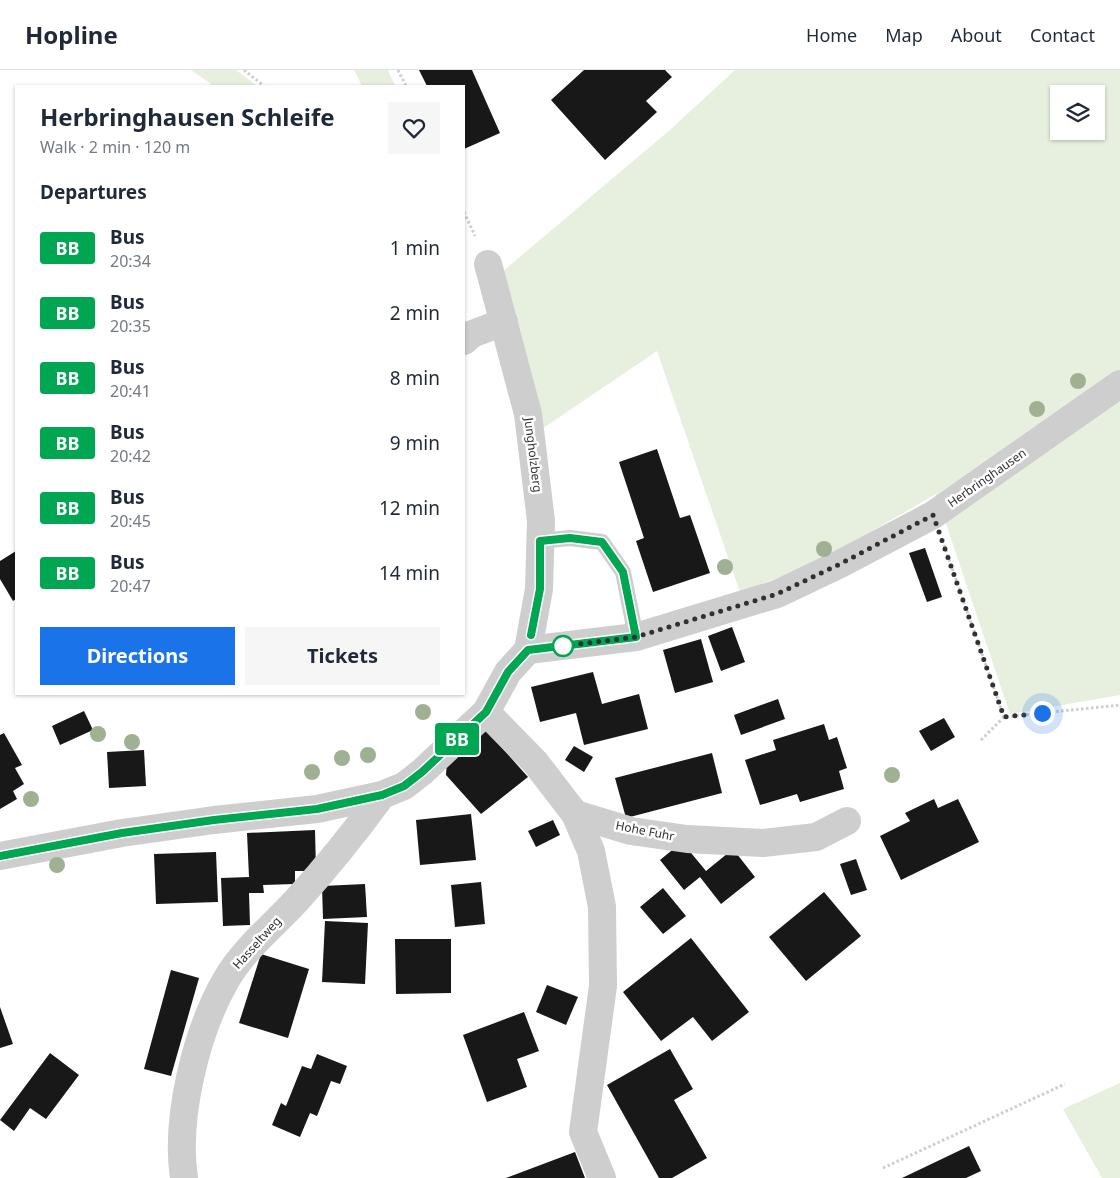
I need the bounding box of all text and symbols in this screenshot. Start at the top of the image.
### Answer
text: Hopline [25,18,118,51]
text: Home [806,23,857,47]
text: Map [885,23,923,47]
text: About [951,23,1002,47]
text: Contact [1030,23,1095,47]
map controls [1050,85,1105,140]
button: layers [1050,85,1105,140]
text: Herbringhausen Schleife [40,100,335,133]
button: heart [388,102,440,154]
text: Walk · 2 min · 120 m [40,136,190,158]
text: Departures [40,179,147,205]
text: Bus [110,224,145,250]
text: 1 min [390,235,440,261]
text: BB [56,236,79,260]
text: 20:34 [110,250,151,272]
text: Bus [110,289,145,315]
text: 2 min [390,300,440,326]
text: BB [56,301,79,325]
text: 20:35 [110,315,151,337]
text: Bus [110,354,145,380]
text: 8 min [390,365,440,391]
text: BB [56,366,79,390]
text: 20:41 [110,380,151,402]
street label: Jungholzberg [520,416,547,493]
text: Bus [110,419,145,445]
text: 9 min [390,430,440,456]
text: BB [56,431,79,455]
street label: Herbringhausen [944,444,1029,511]
text: 20:42 [110,445,151,467]
text: Bus [110,484,145,510]
text: 12 min [379,495,440,521]
text: BB [56,496,79,520]
text: 20:45 [110,510,151,532]
text: Bus [110,549,145,575]
text: 14 min [379,560,440,586]
text: BB [56,561,79,585]
text: 20:47 [110,575,151,597]
button: Directions [40,627,235,685]
button: Tickets [245,627,440,685]
unlabelled marker [552,635,574,657]
your location [1030,701,1055,726]
line badge: BB [434,723,480,755]
text: BB [445,727,469,751]
street label: Hohe Fuhr [614,816,676,845]
street label: Hasseltweg [229,913,285,972]

